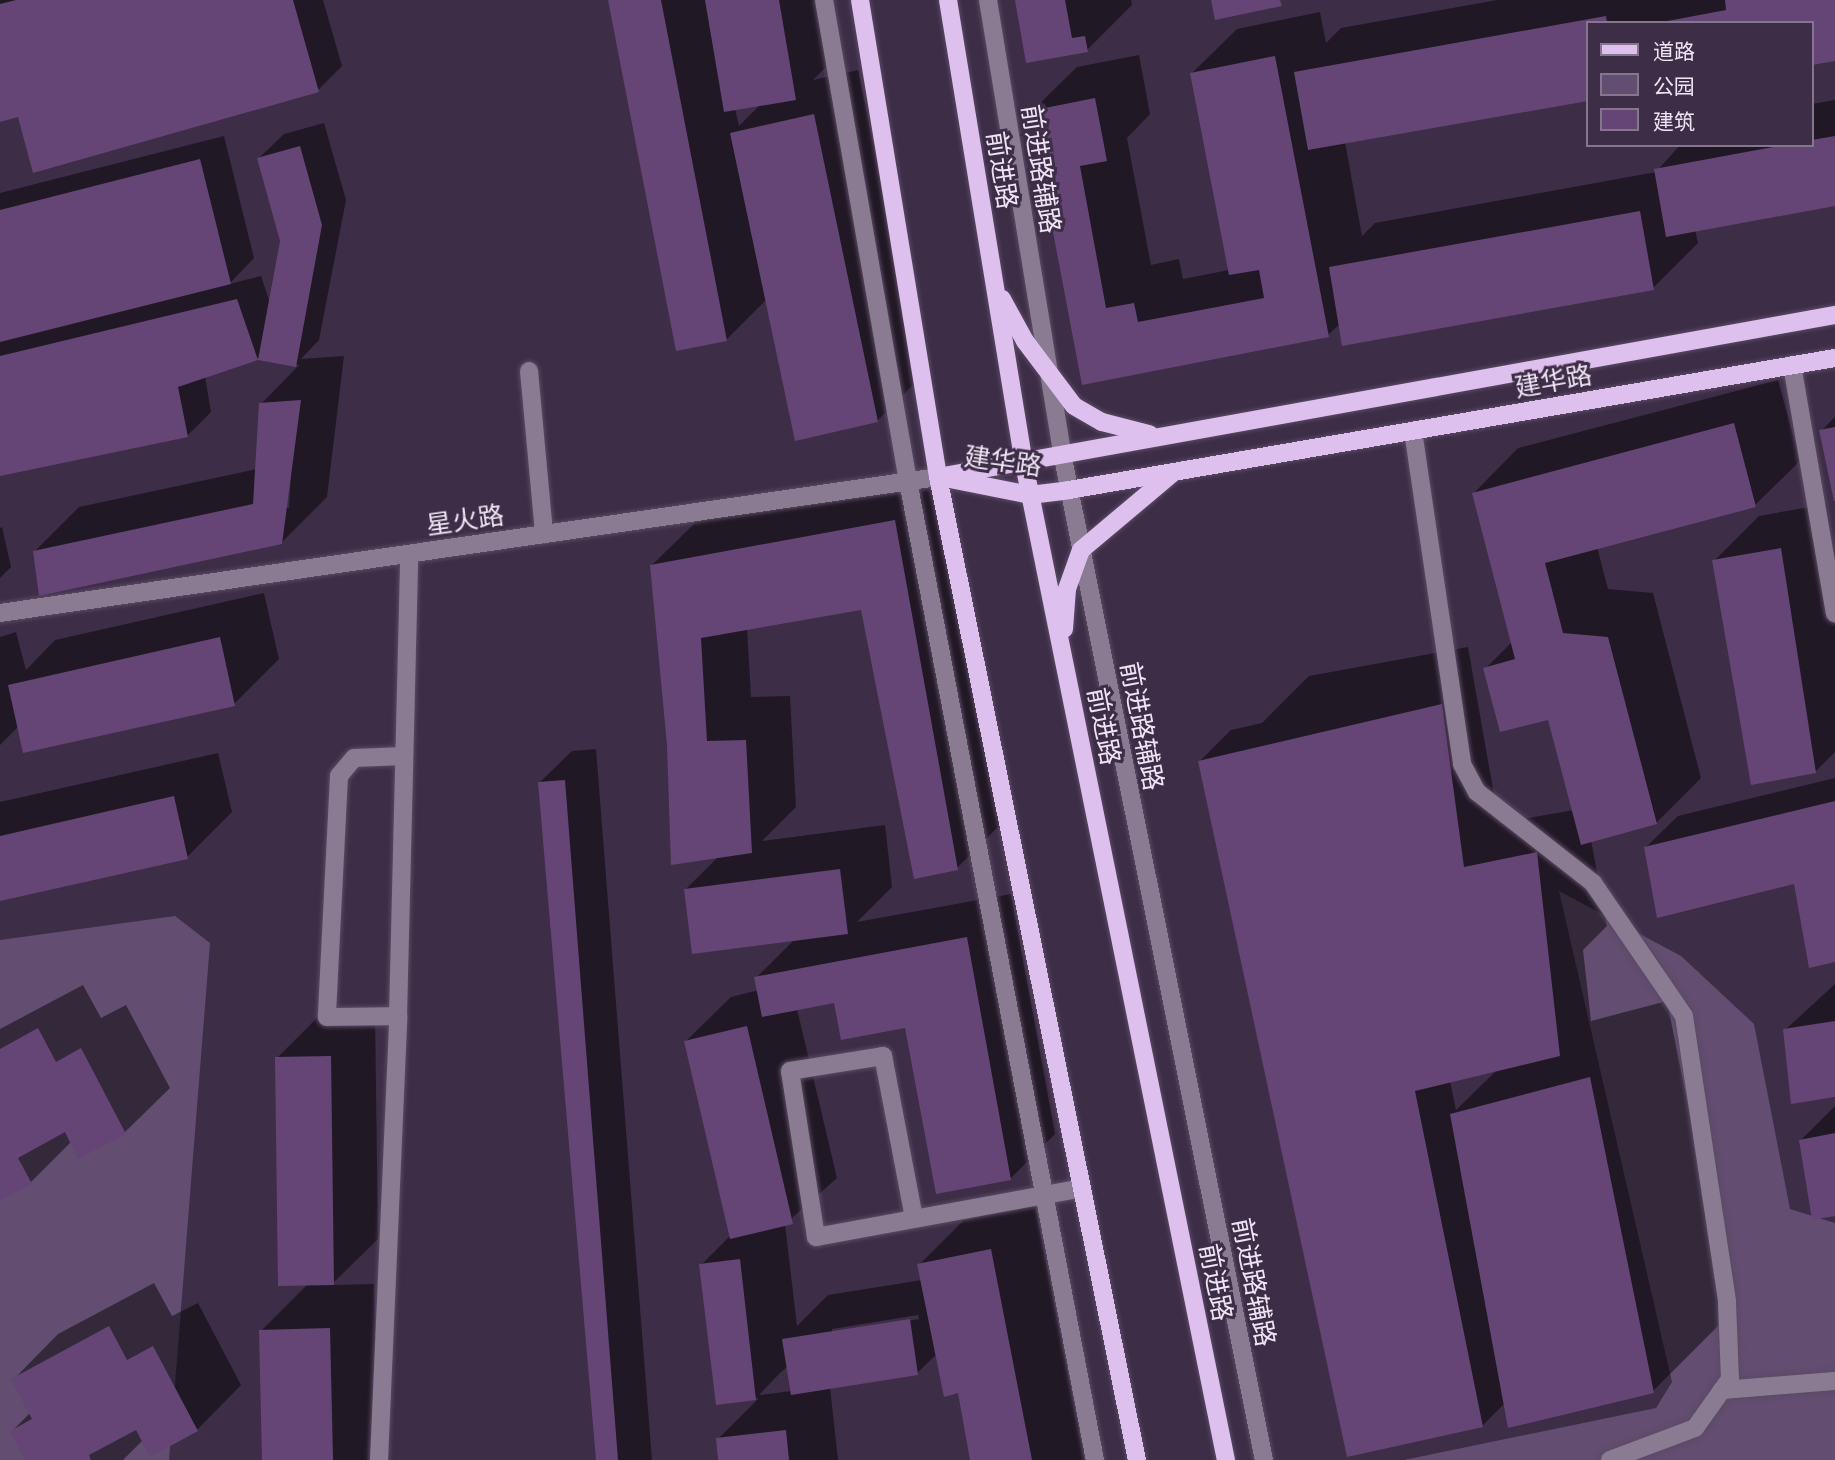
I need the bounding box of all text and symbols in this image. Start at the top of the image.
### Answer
legend [1587,21,1814,147]
text: 道路 [1653,38,1695,63]
text: 公园 [1653,73,1695,98]
street label: 前进路辅路 [1016,102,1068,236]
text: 建筑 [1653,108,1695,133]
street label: 前进路 [981,129,1025,211]
street label: 建华路 [1512,358,1594,402]
street label: 建华路 [962,439,1044,481]
street label: 星火路 [424,498,506,540]
street label: 前进路辅路 [1115,659,1171,793]
street label: 前进路 [1082,685,1128,767]
street label: 前进路辅路 [1227,1215,1283,1349]
street label: 前进路 [1194,1241,1240,1323]

